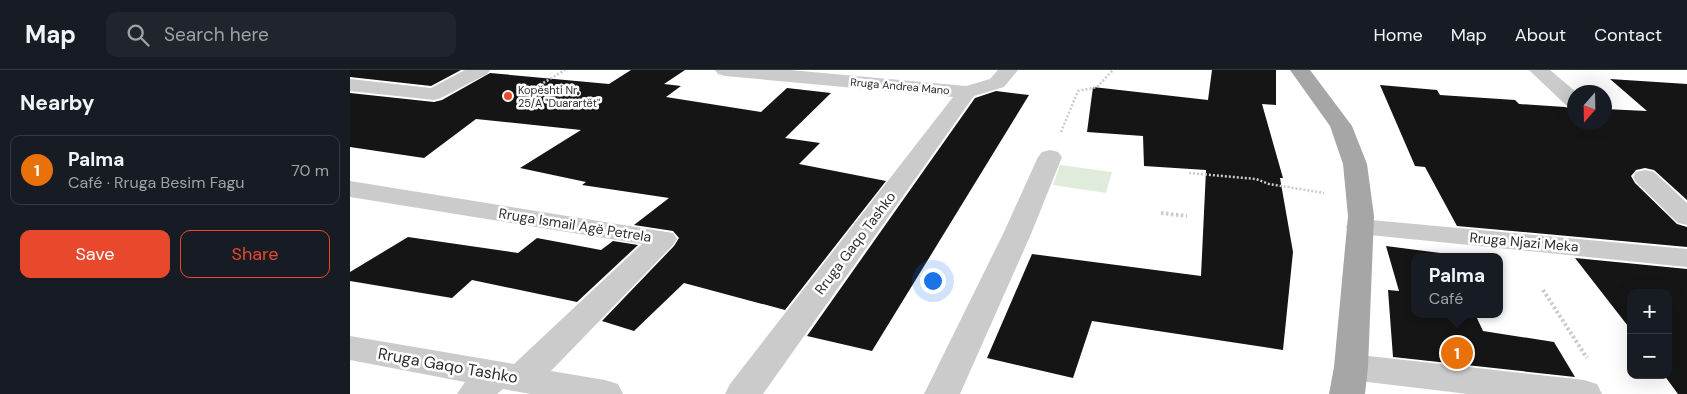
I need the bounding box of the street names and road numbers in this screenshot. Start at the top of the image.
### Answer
street label: Rruga Andrea Mano [850,75,950,97]
street label: Rruga Gaqo Tashko [810,188,900,298]
street label: Rruga Ismail Agë Petrela [497,204,653,246]
street label: Rruga Njazi Meka [1469,228,1579,256]
street label: Rruga Gaqo Tashko [376,343,520,388]

